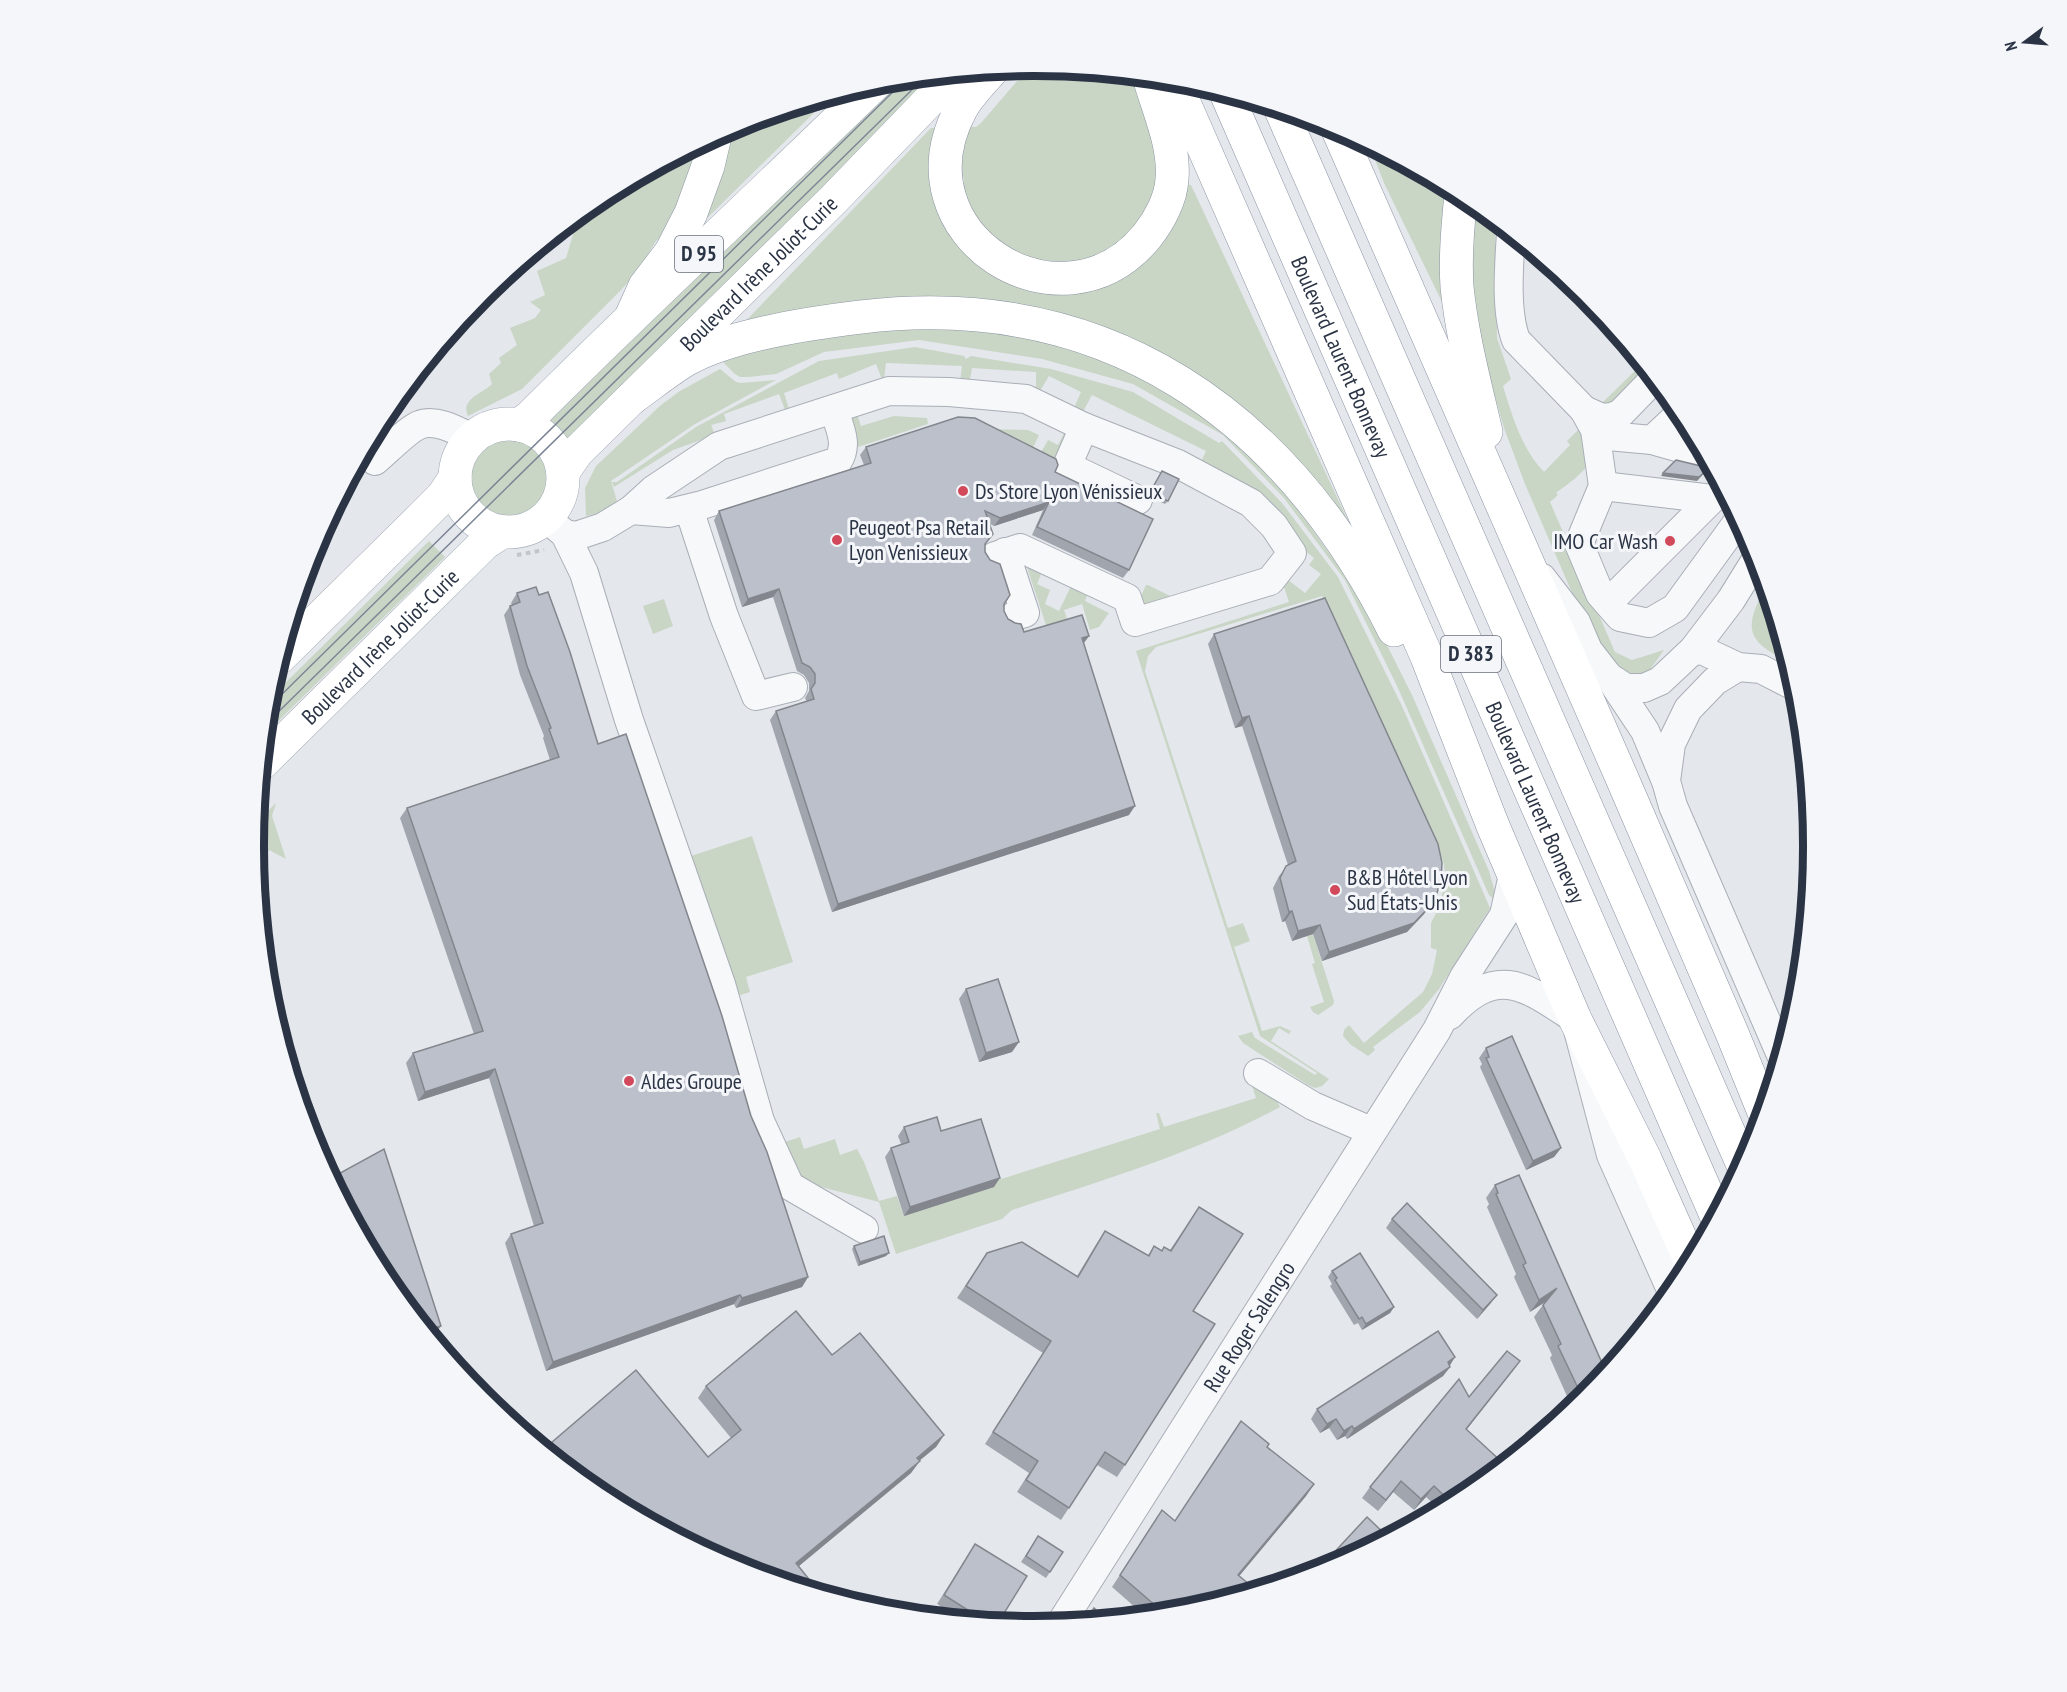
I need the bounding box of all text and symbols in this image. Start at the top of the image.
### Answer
north arrow [1995,12,2055,72]
text: N [2000,39,2021,53]
street label: Boulevard Irène Joliot-Curie [674,190,843,357]
road number: D 95 [675,236,723,272]
street label: Boulevard Laurent Bonnevay [1285,252,1398,463]
place label: Ds Store Lyon Vénissieux [975,477,1162,505]
marker: Ds Store Lyon Vénissieux [956,484,970,498]
place label: Peugeot Psa Retail Lyon Venissieux [849,513,990,566]
place label: IMO Car Wash [1553,527,1658,555]
marker: Peugeot Psa Retail Lyon Venissieux [830,533,844,547]
marker: IMO Car Wash [1663,534,1677,548]
street label: Boulevard Irène Joliot-Curie [296,563,465,730]
road number: D 383 [1441,636,1501,672]
street label: Boulevard Laurent Bonnevay [1479,697,1592,908]
place label: B&B Hôtel Lyon Sud États-Unis [1347,863,1468,916]
marker: B&B Hôtel Lyon Sud États-Unis [1328,883,1342,897]
place label: Aldes Groupe [641,1067,742,1095]
marker: Aldes Groupe [622,1074,636,1088]
street label: Rue Roger Salengro [1197,1256,1301,1397]

